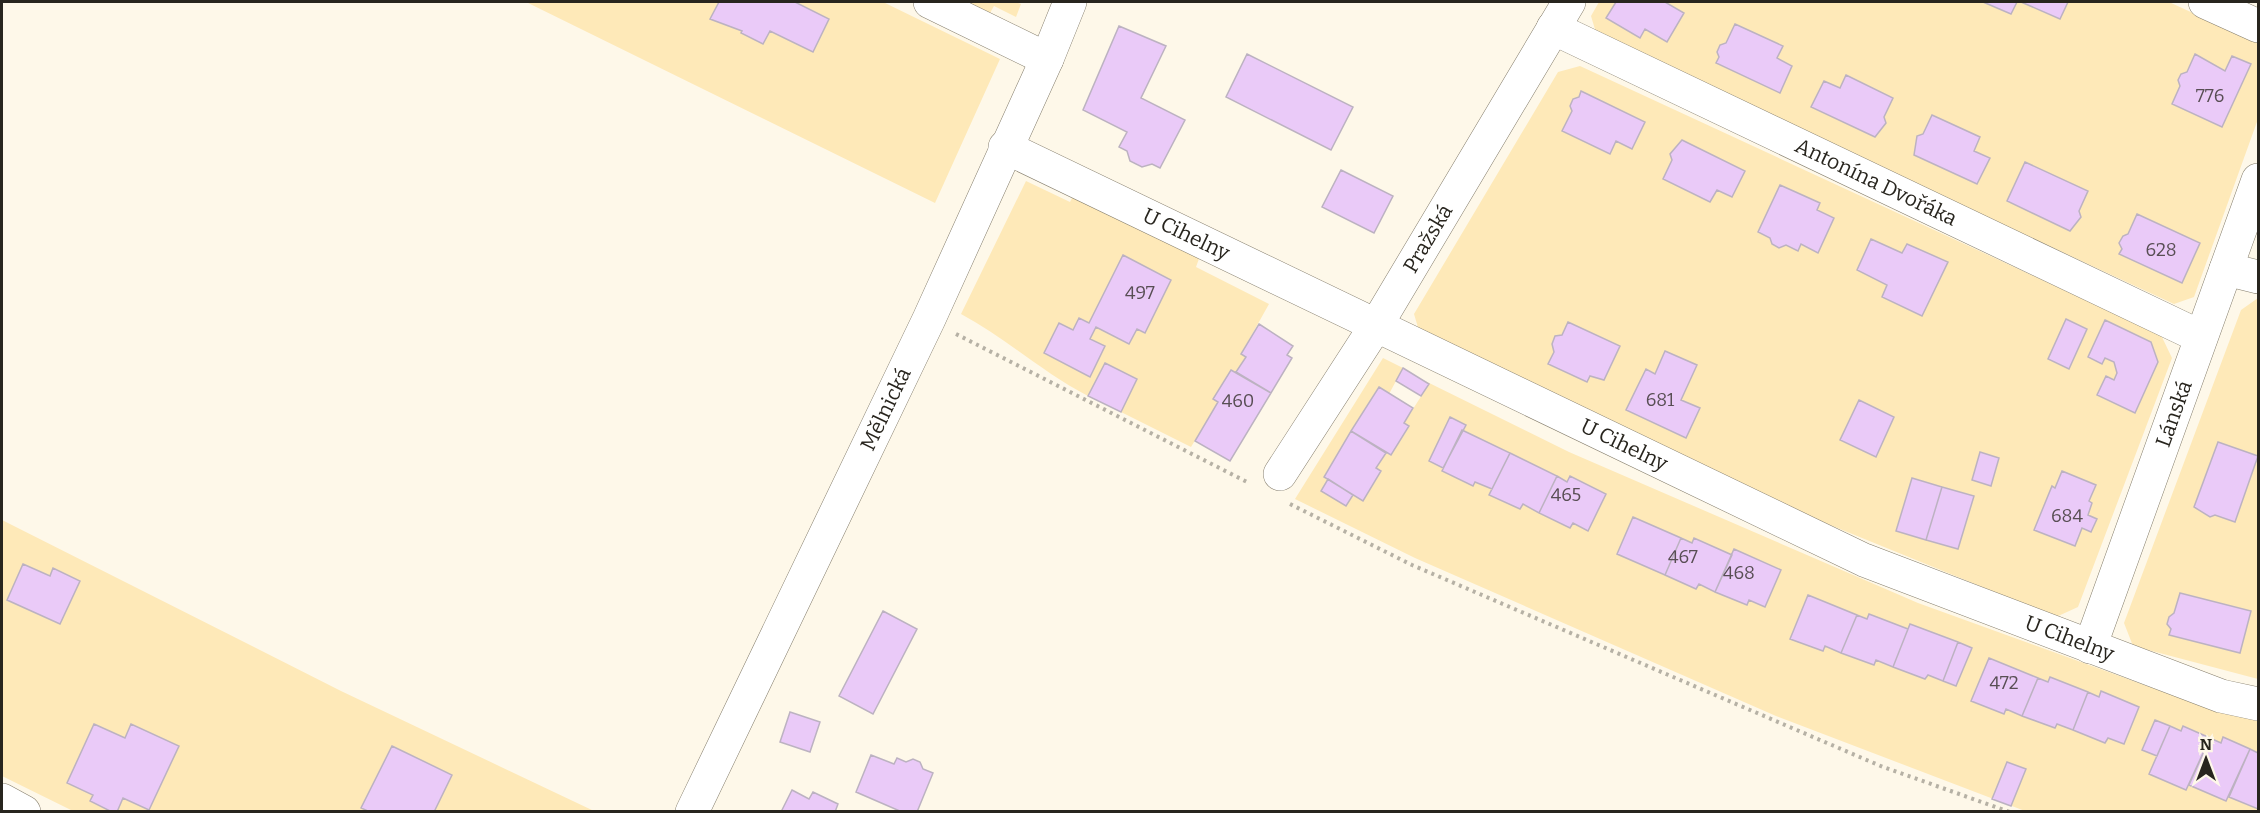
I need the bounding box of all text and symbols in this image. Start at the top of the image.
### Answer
house number: 776 [2196,85,2224,107]
street label: Antonína Dvořáka [1791,132,1962,232]
street label: Pražská [1397,199,1459,278]
street label: U Cihelny [1138,202,1235,266]
house number: 628 [2146,239,2177,261]
house number: 497 [1125,282,1155,304]
street label: Mělnická [855,363,917,455]
street label: Lánská [2150,376,2198,451]
house number: 681 [1646,389,1675,411]
house number: 460 [1222,390,1254,412]
street label: U Cihelny [1576,413,1673,477]
house number: 465 [1551,484,1581,506]
house number: 684 [2051,505,2083,527]
house number: 467 [1668,546,1698,568]
house number: 468 [1723,562,1755,584]
street label: U Cihelny [2021,609,2119,667]
house number: 472 [1990,672,2018,694]
north arrow [2176,729,2236,789]
text: N [2200,735,2212,754]

